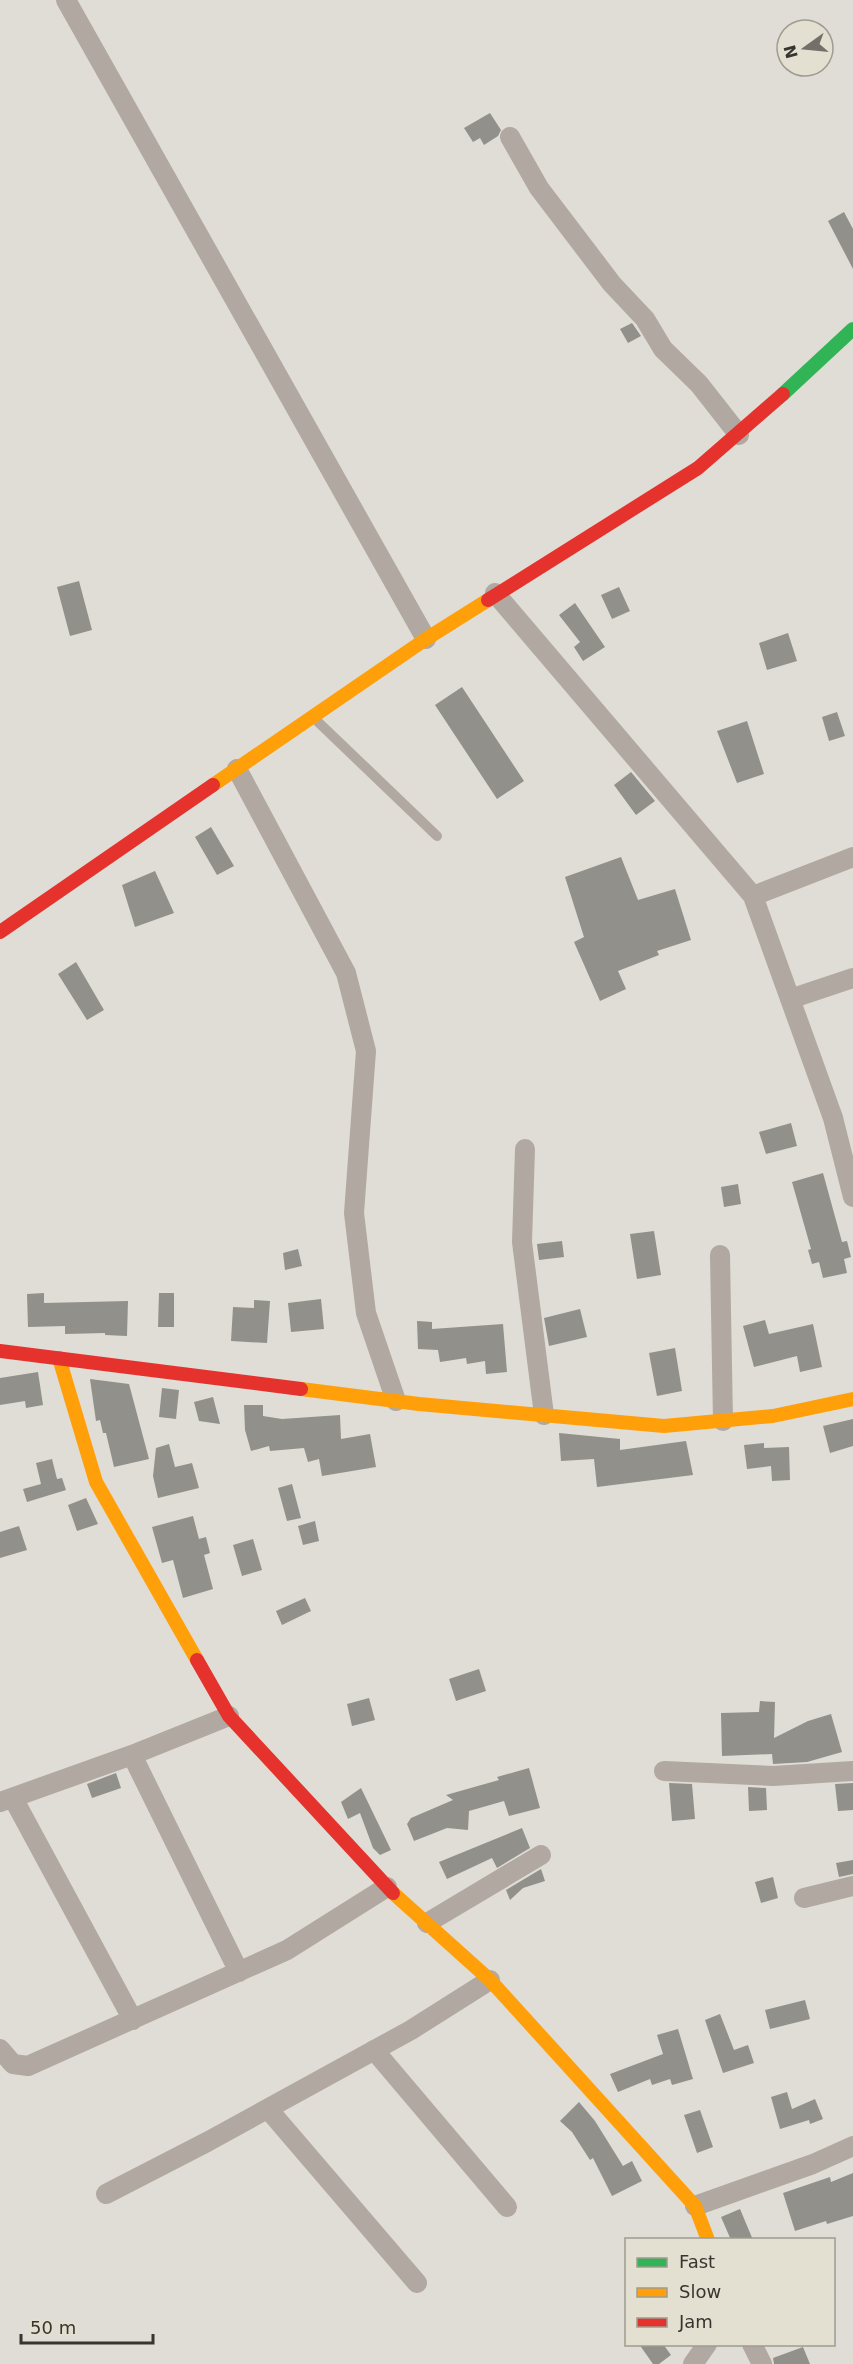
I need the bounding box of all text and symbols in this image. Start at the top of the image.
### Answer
north arrow [775,18,835,78]
text: N [780,43,802,61]
legend [625,2238,835,2346]
text: Fast [679,2251,715,2272]
text: Slow [679,2281,721,2302]
scale bar [21,2307,153,2345]
text: Jam [678,2311,713,2332]
text: 50 m [30,2317,76,2338]

